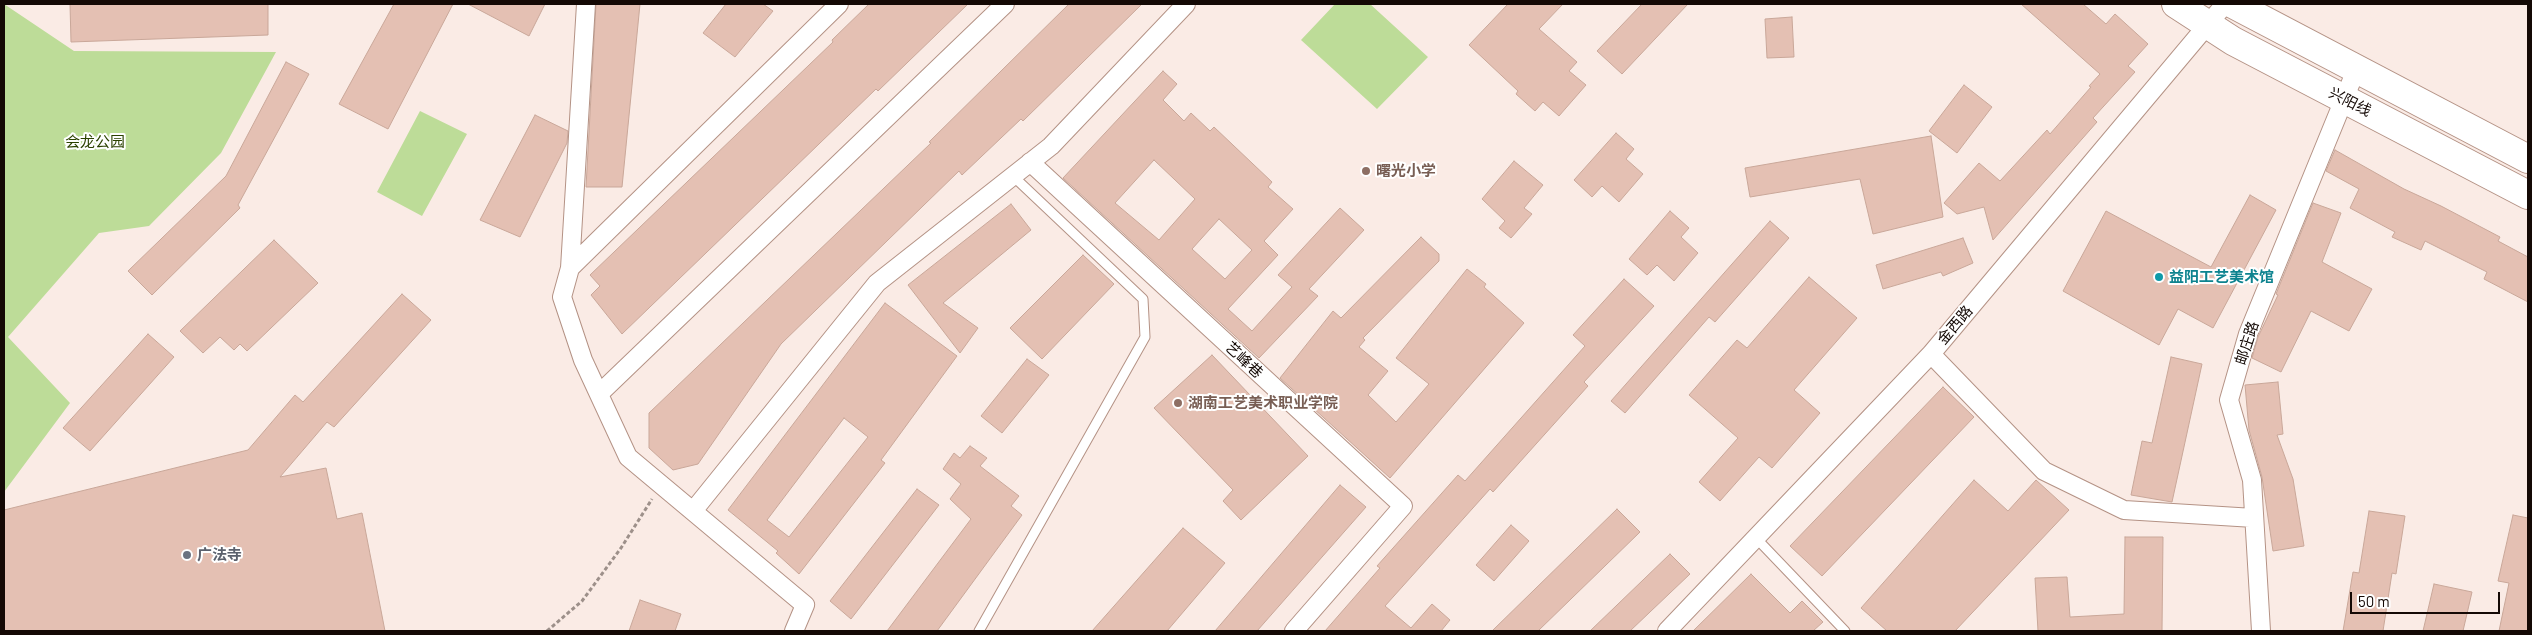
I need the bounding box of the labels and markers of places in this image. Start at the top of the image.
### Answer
place label: 曙光小学 [1376,162,1436,180]
marker: 曙光小学 [1360,165,1372,177]
place label: 益阳工艺美术馆 [2169,268,2274,286]
marker: 益阳工艺美术馆 [2153,271,2165,283]
place label: 湖南工艺美术职业学院 [1188,394,1338,412]
marker: 湖南工艺美术职业学院 [1172,397,1184,409]
place label: 广法寺 [197,546,242,564]
marker: 广法寺 [181,549,193,561]

